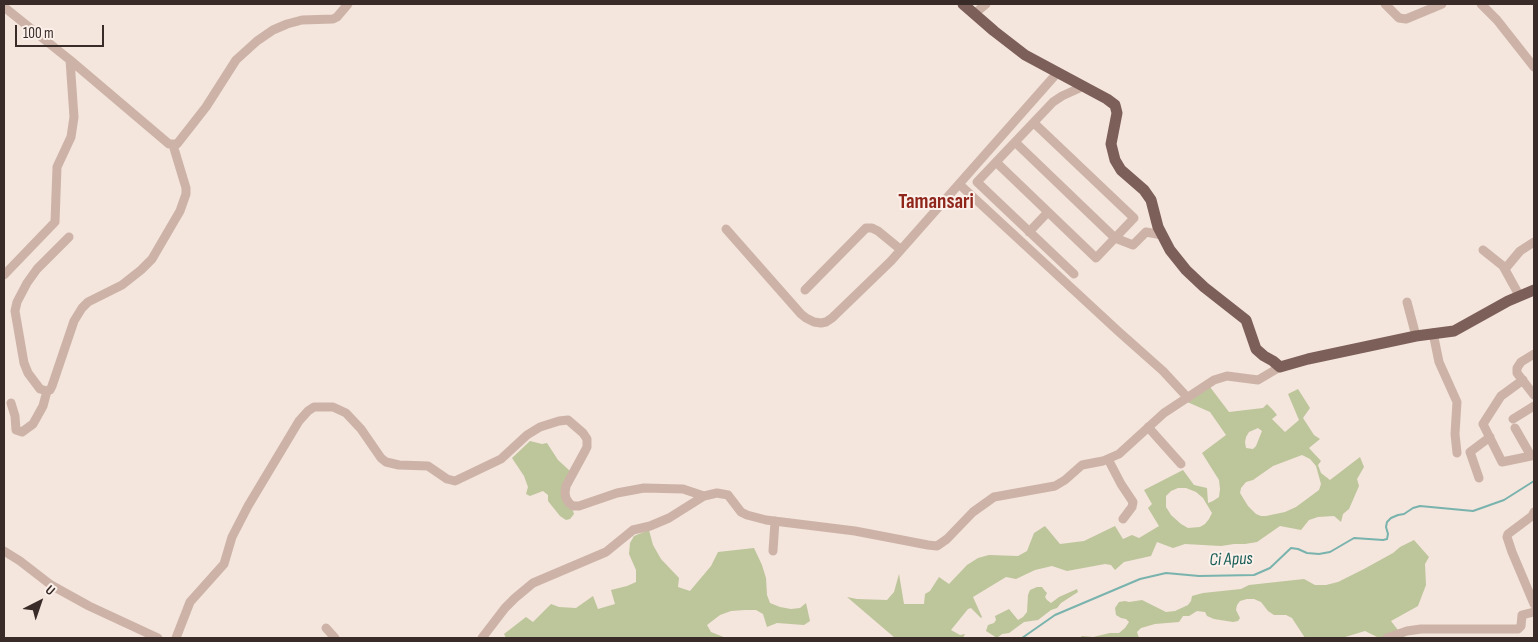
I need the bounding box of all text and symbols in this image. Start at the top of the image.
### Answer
scale bar [18,15,106,47]
text: 100 m [23,24,54,43]
district label: Tamansari [898,190,974,216]
water label: Ci Apus [1209,548,1253,572]
north arrow [15,577,65,627]
text: U [42,581,58,599]

